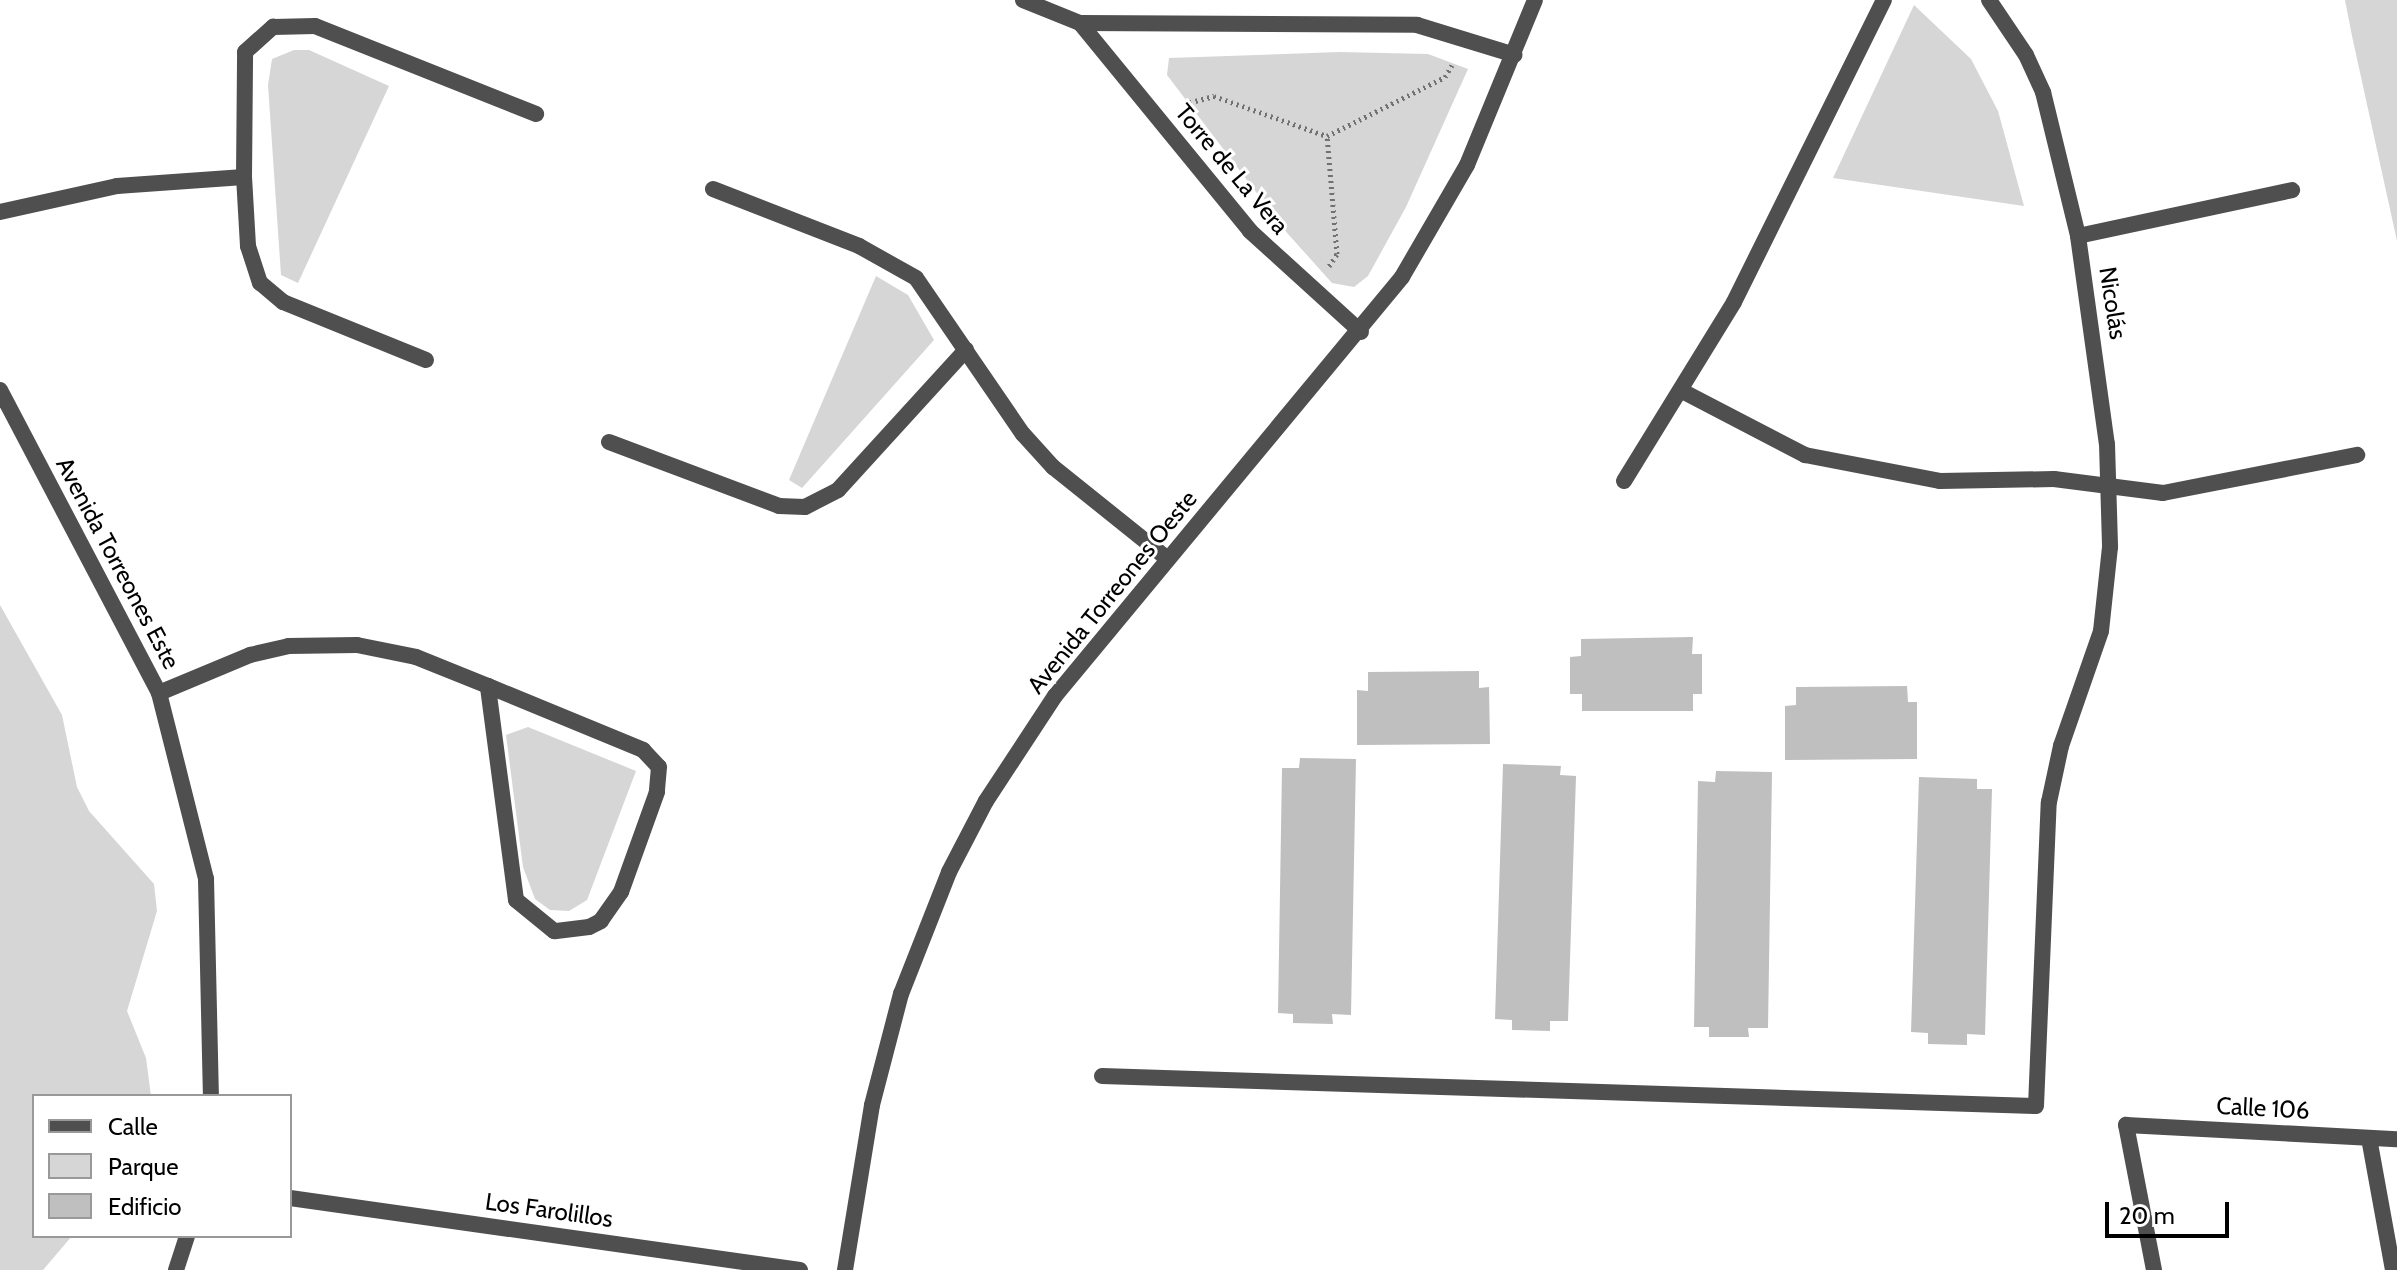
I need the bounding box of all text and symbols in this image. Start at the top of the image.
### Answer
street label: Torre de La Vera [1169,98,1295,240]
street label: Nicolás [2093,265,2133,341]
street label: Avenida Torreones Este [50,452,186,674]
street label: Avenida Torreones Oeste [1021,485,1203,699]
street label: Calle 106 [2216,1091,2310,1125]
legend [32,1094,292,1238]
text: Calle [108,1112,158,1141]
text: Parque [108,1152,178,1181]
scale bar [2109,1186,2233,1236]
street label: Los Farolillos [483,1187,615,1233]
text: Edificio [108,1192,182,1221]
text: 20 m [2119,1201,2175,1230]

